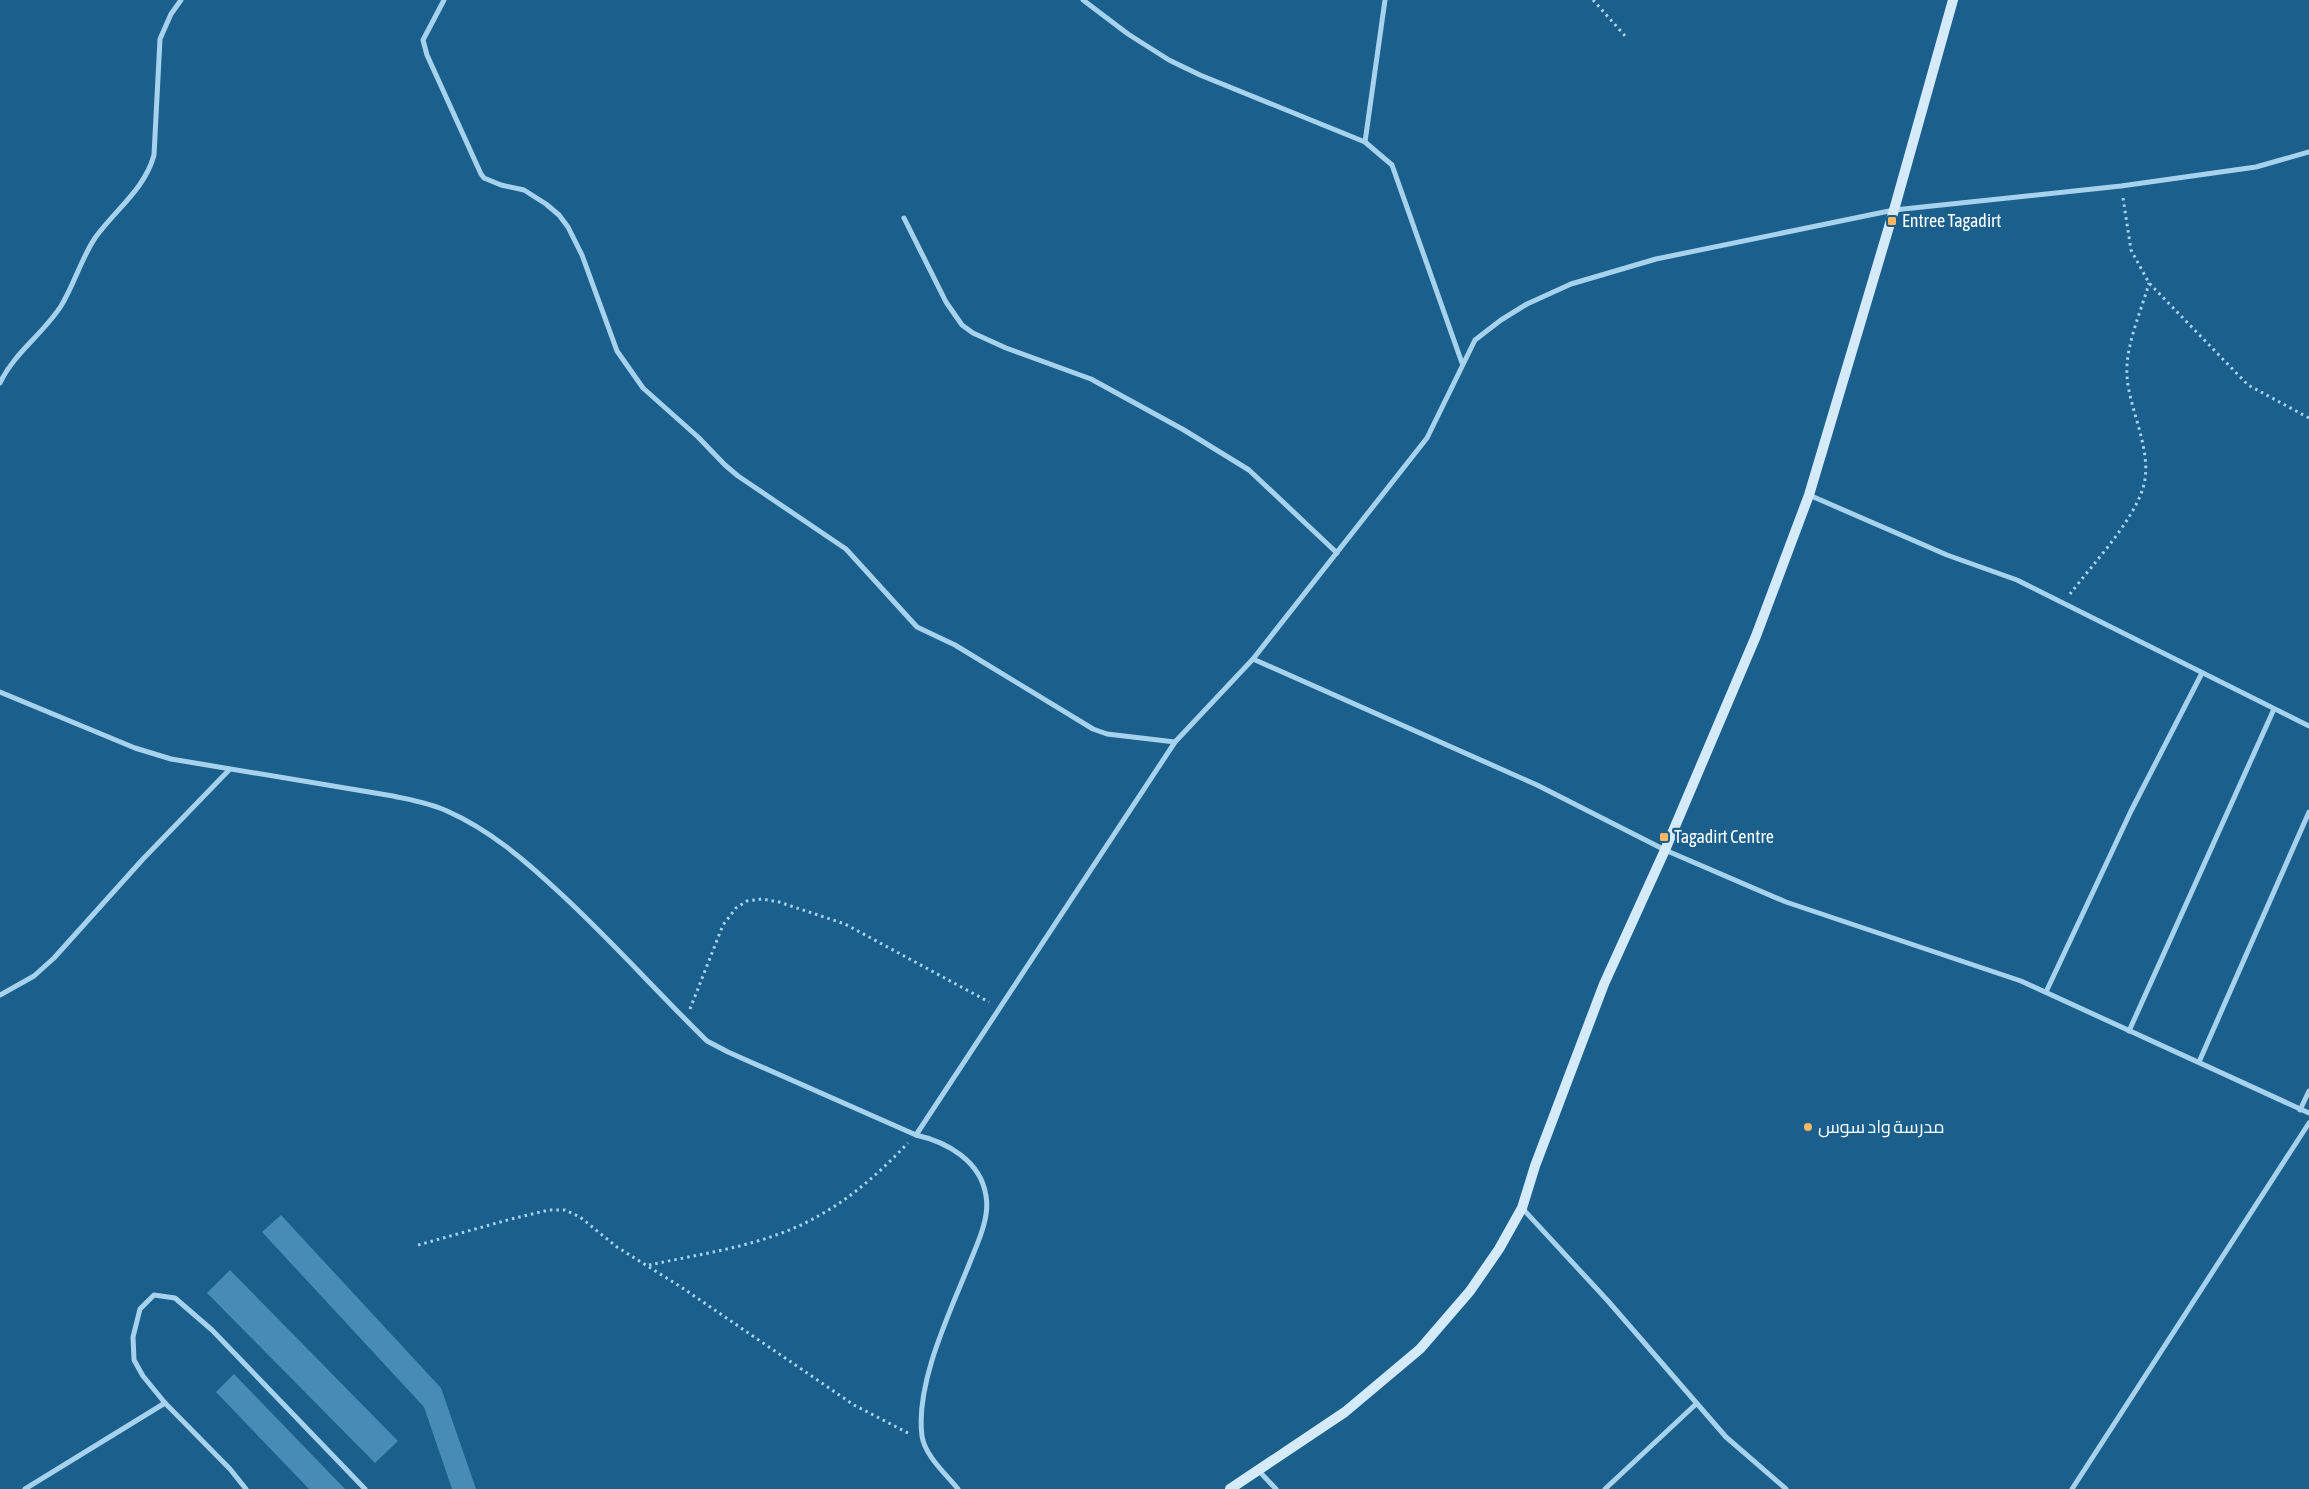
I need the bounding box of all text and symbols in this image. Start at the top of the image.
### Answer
place label: Entree Tagadirt [1902,210,2001,231]
marker: Entree Tagadirt [1886,215,1898,227]
place label: Tagadirt Centre [1674,826,1774,847]
marker: Tagadirt Centre [1658,831,1670,843]
place label: مدرسة واد سوس [1818,1116,1945,1138]
marker: مدرسة واد سوس [1802,1121,1814,1133]

